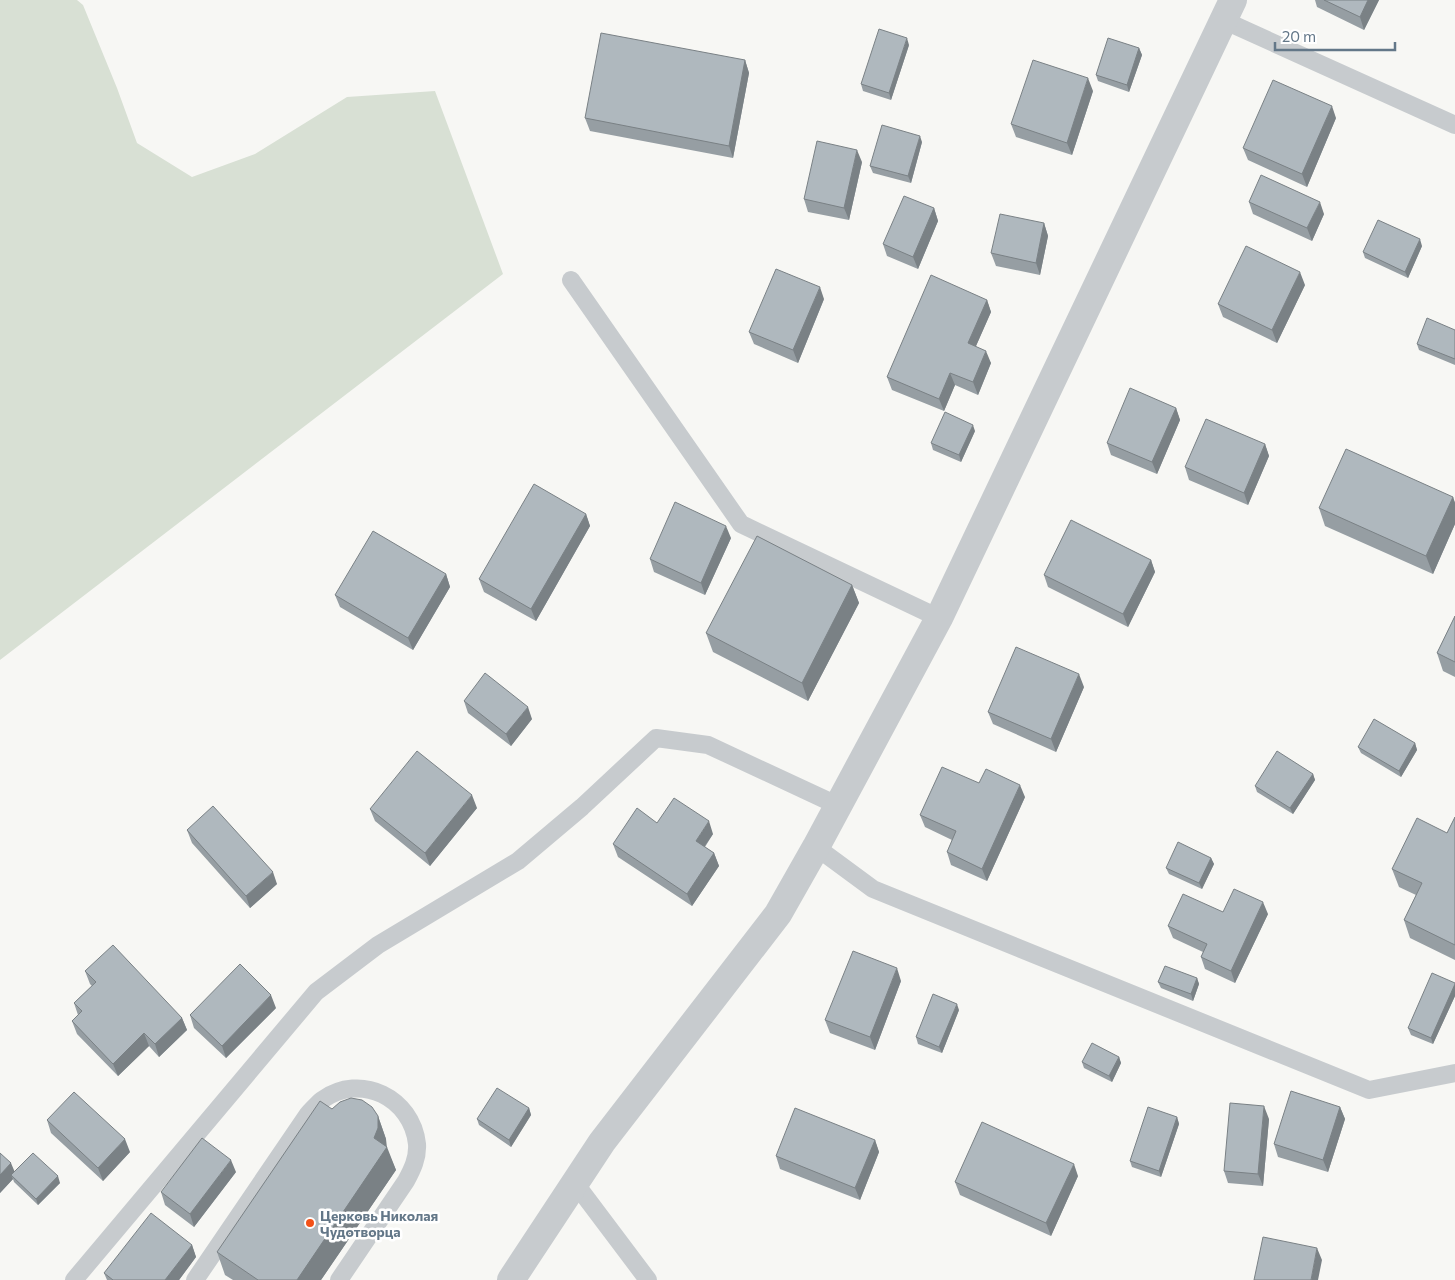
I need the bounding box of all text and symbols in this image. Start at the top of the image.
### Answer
scale bar [1275,20,1395,52]
text: 20 m [1282,27,1316,45]
place label: Церковь Николая Чудотворца [320,1207,438,1240]
marker: Церковь Николая Чудотворца [304,1217,316,1229]

